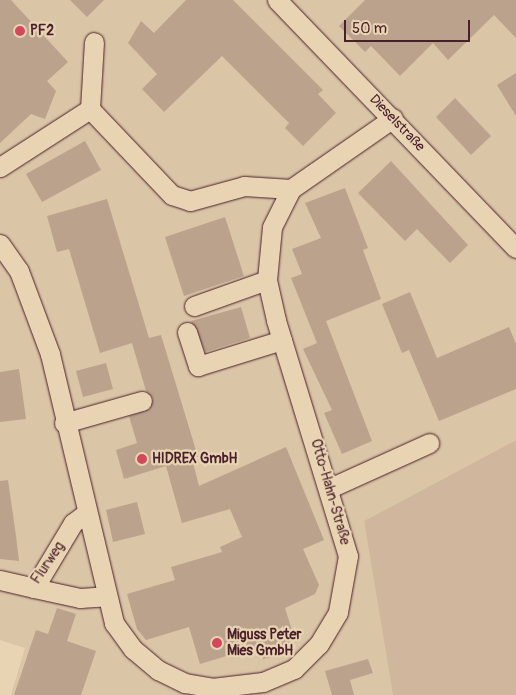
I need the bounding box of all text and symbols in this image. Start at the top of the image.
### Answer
scale bar [346,10,472,42]
text: 50 m [352,19,387,38]
place label: PF2 [30,23,54,39]
marker: PF2 [14,25,26,37]
street label: Dieselstraße [366,91,428,155]
street label: Otto-Hahn-Straße [307,437,353,547]
place label: HIDREX GmbH [152,451,237,467]
marker: HIDREX GmbH [136,453,148,465]
street label: Flurweg [28,539,68,587]
place label: Miguss Peter Mies GmbH [227,627,301,660]
marker: Miguss Peter Mies GmbH [211,637,223,649]

